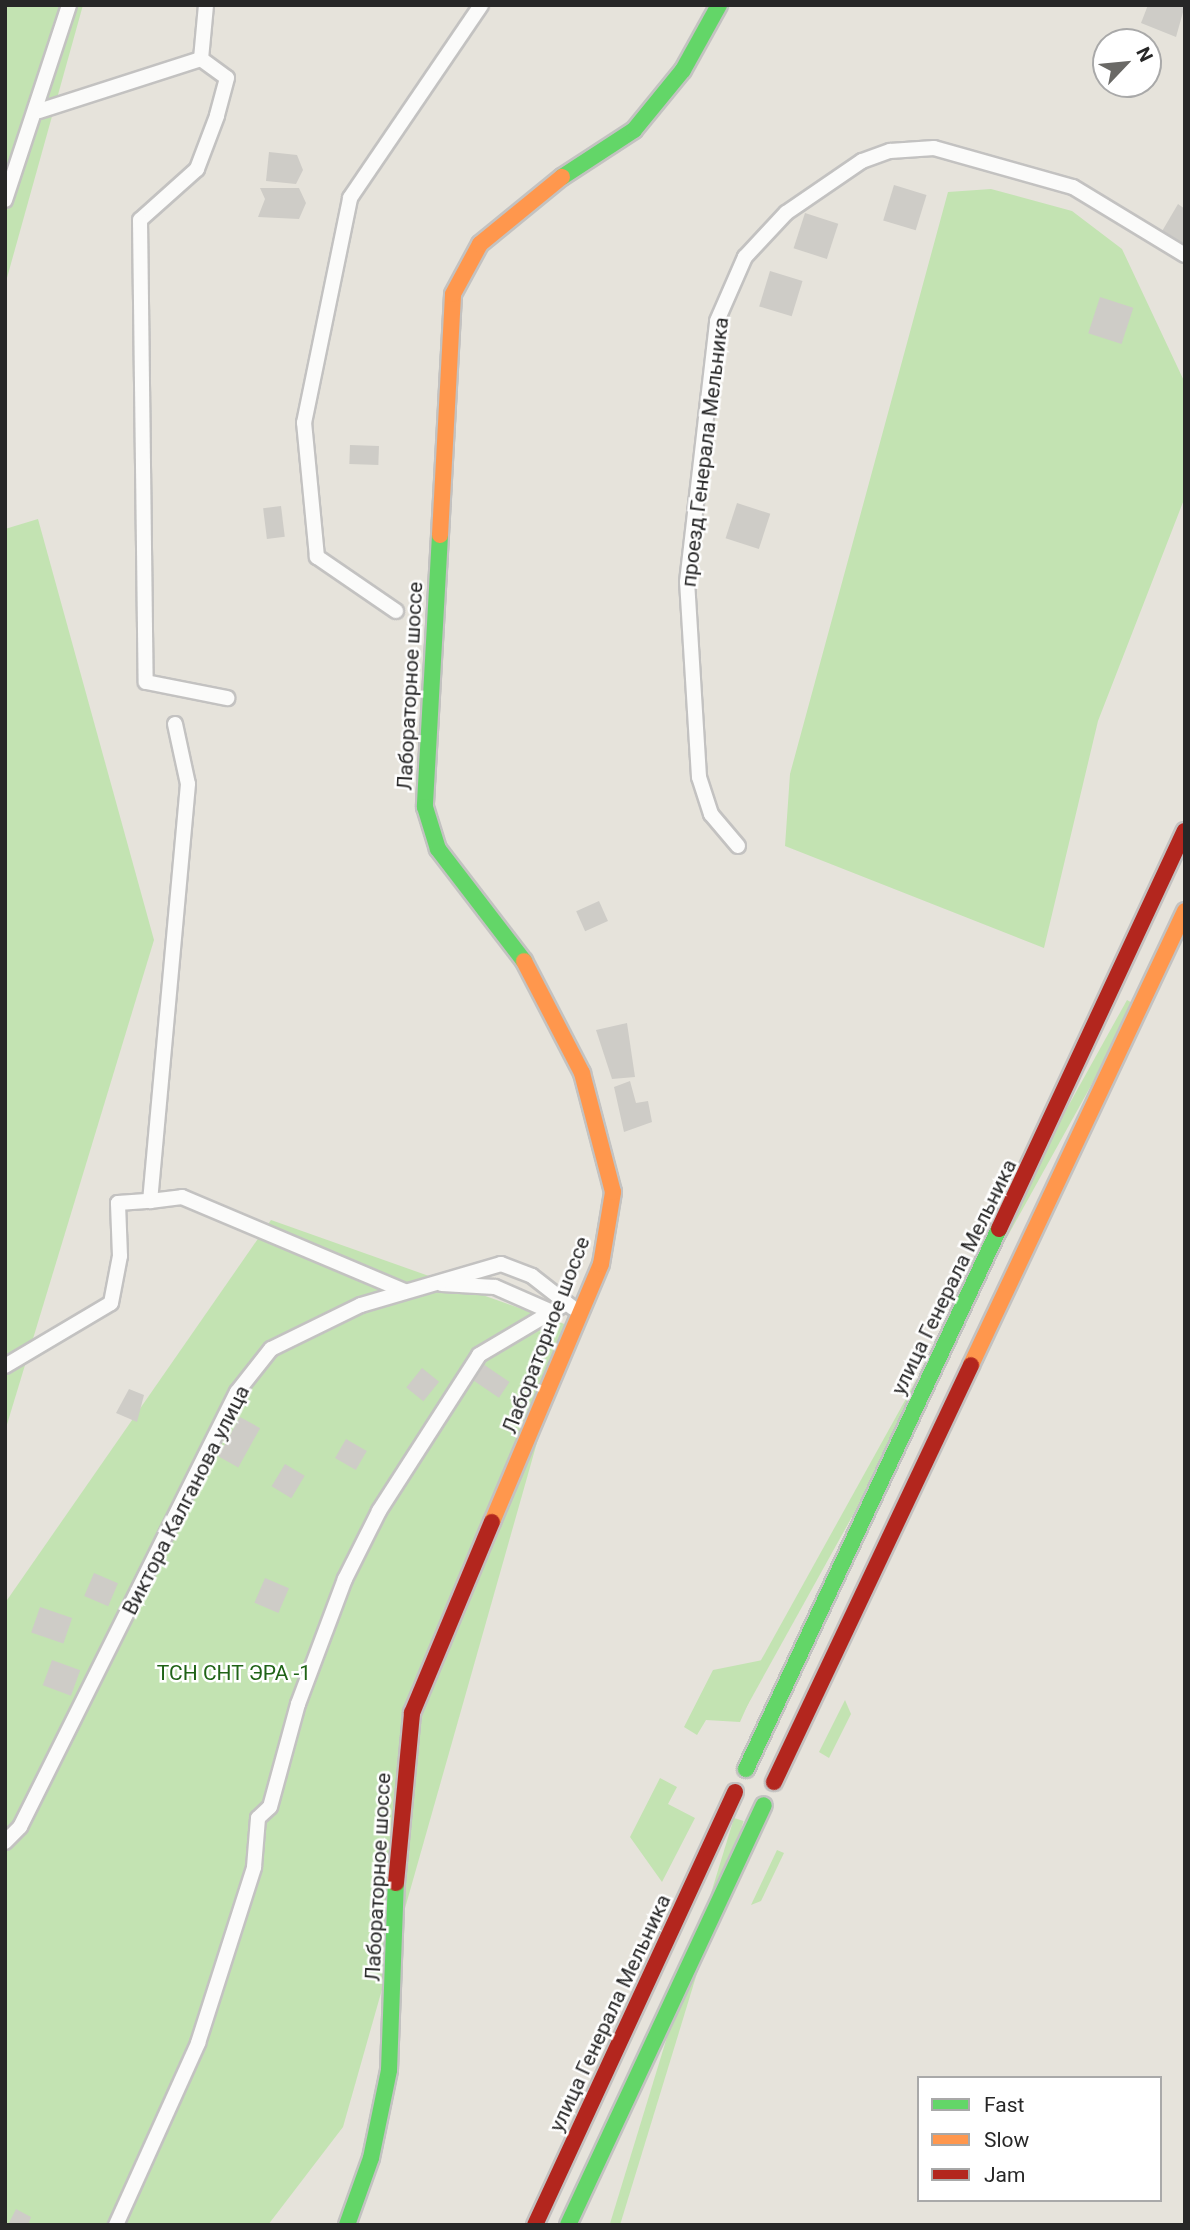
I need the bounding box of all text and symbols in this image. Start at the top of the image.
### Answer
north arrow [1092,28,1162,98]
text: N [1131,43,1158,66]
street label: проезд Генерала Мельника [676,316,734,588]
street label: Лабораторное шоссе [392,581,428,791]
street label: улица Генерала Мельника [886,1155,1022,1399]
street label: Лабораторное шоссе [497,1233,595,1437]
street label: Виктора Калганова улица [117,1381,255,1619]
park label: ТСН СНТ ЭРА -1 [157,1660,311,1686]
street label: Лабораторное шоссе [360,1772,396,1982]
street label: улица Генерала Мельника [544,1890,676,2136]
legend [917,2076,1162,2202]
text: Fast [984,2093,1024,2117]
text: Slow [984,2128,1029,2152]
text: Jam [984,2163,1025,2187]

